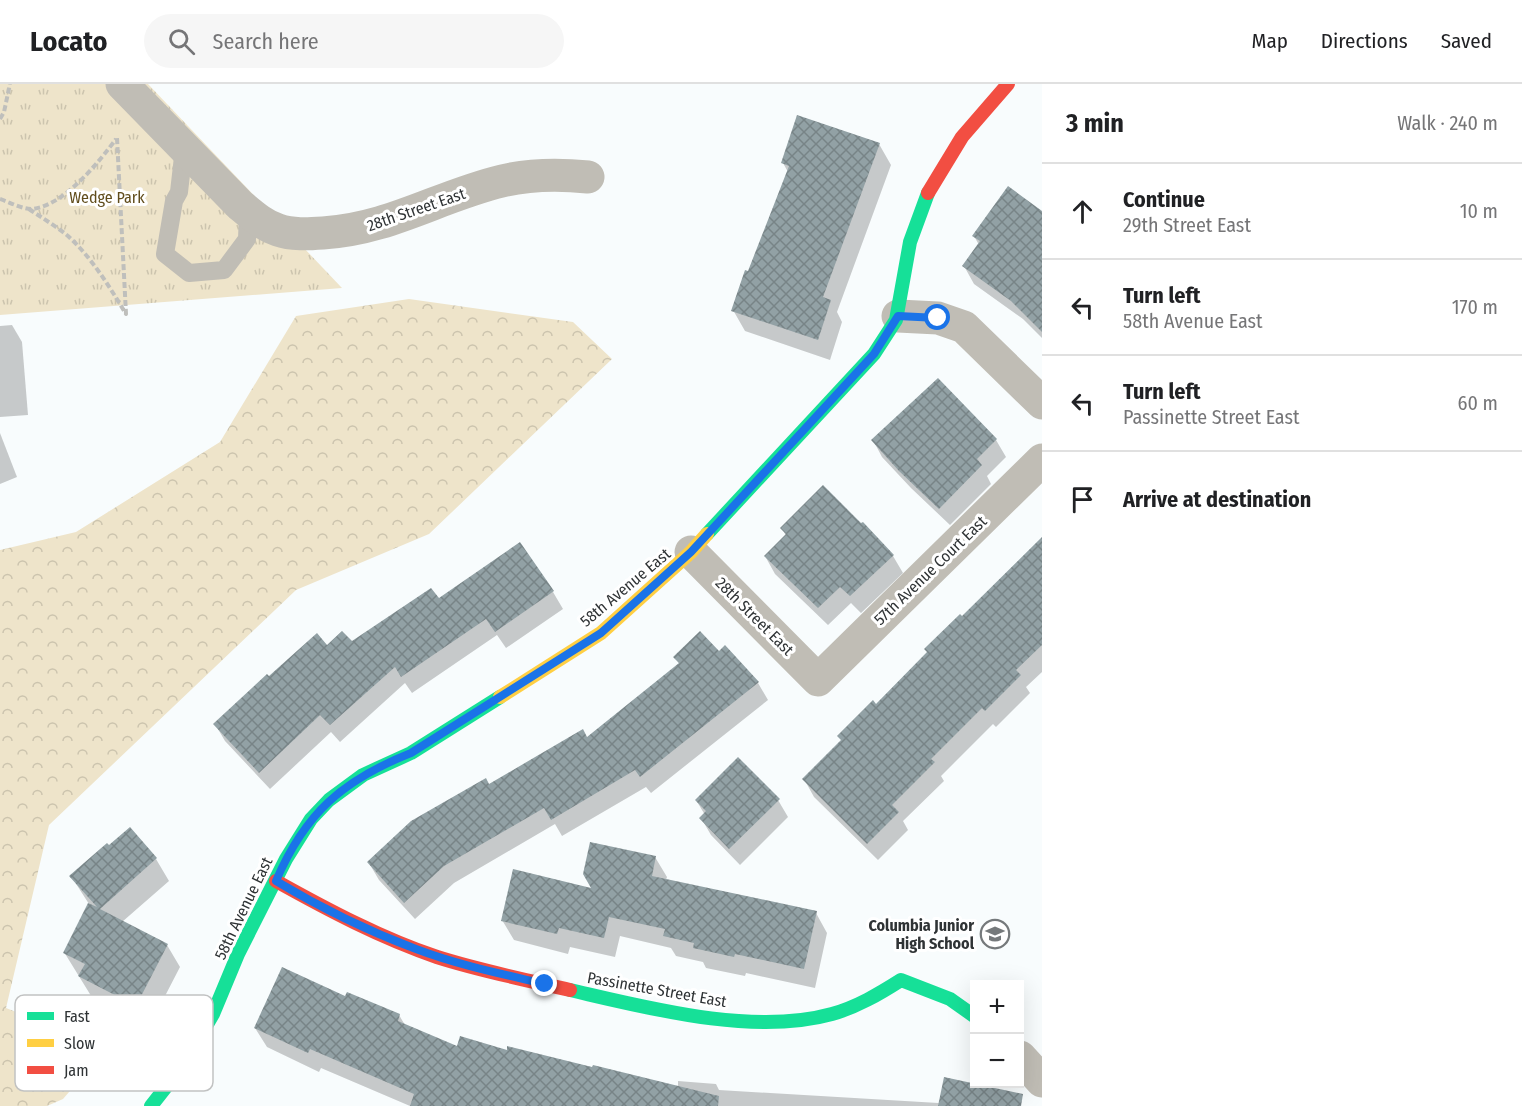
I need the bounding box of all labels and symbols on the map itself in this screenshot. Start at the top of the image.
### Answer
street label: 28th Street East [365,184,469,235]
park label: Wedge Park [69,188,145,207]
route start [924,304,950,330]
street label: 57th Avenue Court East [870,511,991,629]
street label: 58th Avenue East [576,544,675,631]
street label: 28th Street East [712,573,798,660]
street label: 58th Avenue East [210,853,277,963]
place label: Columbia Junior High School [869,916,975,953]
school or university icon: Columbia Junior High School [979,918,1011,950]
street label: Passinette Street East [586,968,729,1011]
route end [531,970,557,996]
legend [15,995,213,1091]
text: Fast [64,1007,91,1026]
text: Slow [64,1034,95,1053]
text: Jam [64,1061,89,1080]

